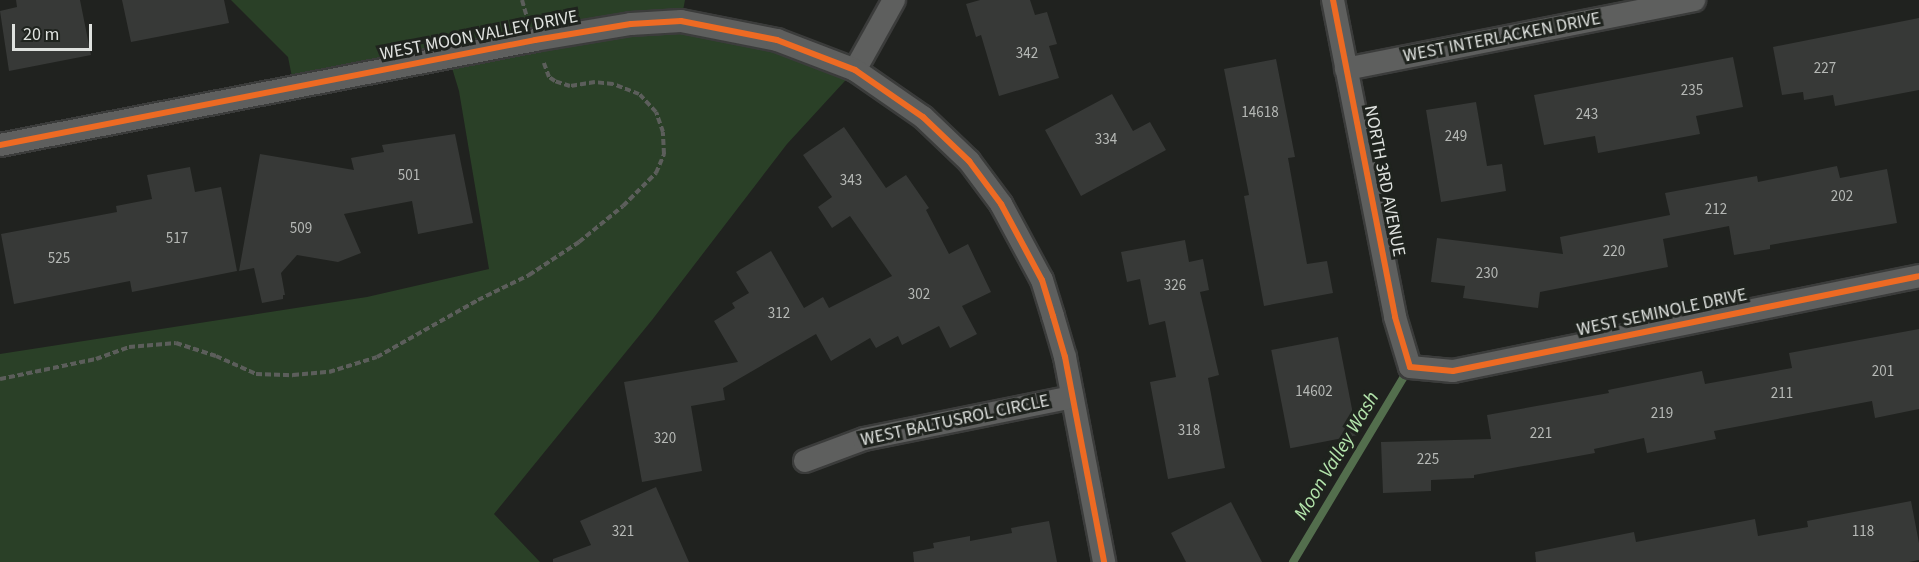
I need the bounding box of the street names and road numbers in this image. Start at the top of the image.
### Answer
street label: WEST MOON VALLEY DRIVE [378,6,580,66]
street label: WEST INTERLACKEN DRIVE [1402,8,1602,68]
street label: NORTH 3RD AVENUE [1359,104,1409,258]
street label: WEST SEMINOLE DRIVE [1575,284,1749,342]
street label: WEST BALTUSROL CIRCLE [859,390,1051,452]

